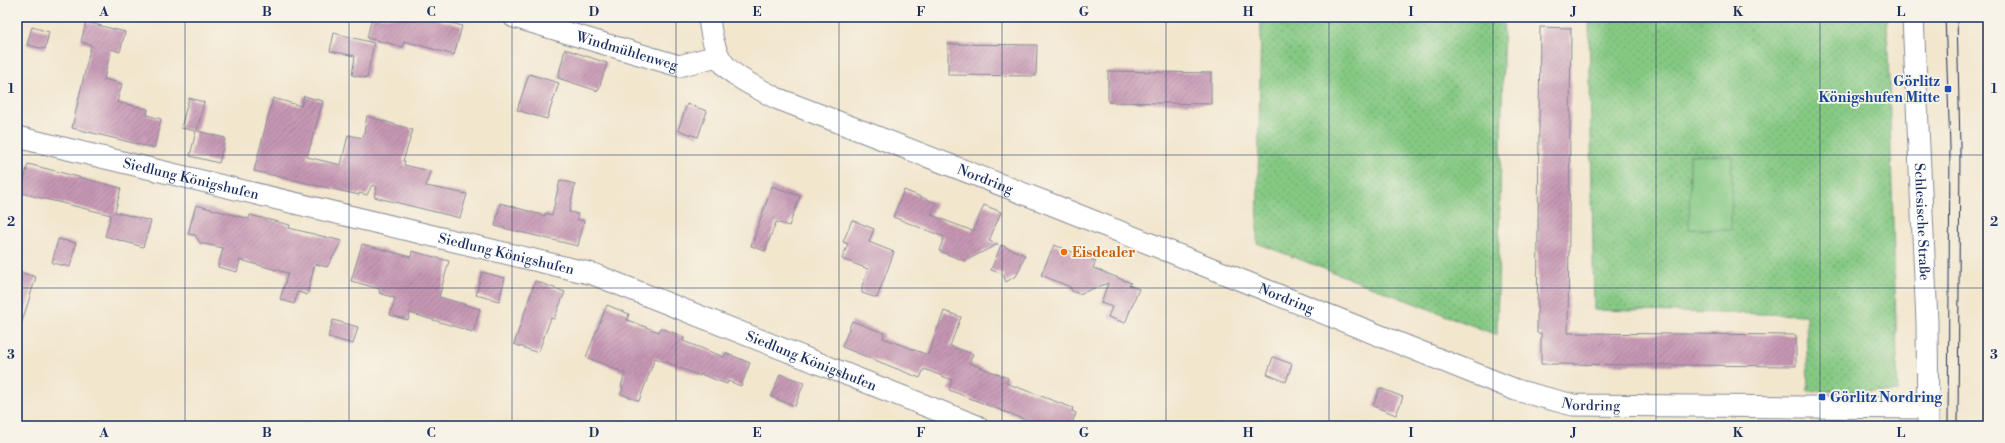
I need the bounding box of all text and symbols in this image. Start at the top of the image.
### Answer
text: A [98,4,109,20]
text: B [262,4,272,20]
text: C [426,4,436,20]
text: D [589,4,599,20]
text: E [752,4,762,20]
text: F [916,4,926,20]
text: G [1079,4,1090,20]
text: H [1243,4,1254,20]
text: I [1408,4,1414,20]
text: J [1569,4,1577,20]
text: K [1733,4,1744,20]
text: L [1897,4,1906,20]
street label: Windmühlenweg [573,28,681,75]
place label: Görlitz Königshufen Mitte [1818,73,1940,107]
text: 1 [8,81,15,97]
text: 1 [1991,81,1998,97]
marker: Görlitz Königshufen Mitte [1943,84,1953,94]
street label: Siedlung Königshufen [121,155,261,204]
street label: Nordring [954,161,1016,199]
street label: Schlesische Straße [1910,163,1933,281]
text: 2 [7,214,15,230]
text: 2 [1990,214,1998,230]
street label: Siedlung Königshufen [436,229,577,279]
place label: Eisdealer [1072,244,1135,262]
marker: Eisdealer [1059,247,1069,257]
street label: Nordring [1256,280,1317,319]
street label: Siedlung Königshufen [743,327,880,396]
text: 3 [7,347,15,363]
text: 3 [1990,347,1998,363]
place label: Görlitz Nordring [1830,389,1943,407]
marker: Görlitz Nordring [1817,392,1827,402]
street label: Nordring [1560,394,1621,415]
text: A [98,425,109,441]
text: B [262,425,272,441]
text: C [426,425,436,441]
text: D [589,425,599,441]
text: E [752,425,762,441]
text: F [916,425,926,441]
text: G [1079,425,1090,441]
text: H [1243,425,1254,441]
text: I [1408,425,1414,441]
text: J [1569,425,1577,441]
text: K [1733,425,1744,441]
text: L [1897,425,1906,441]

